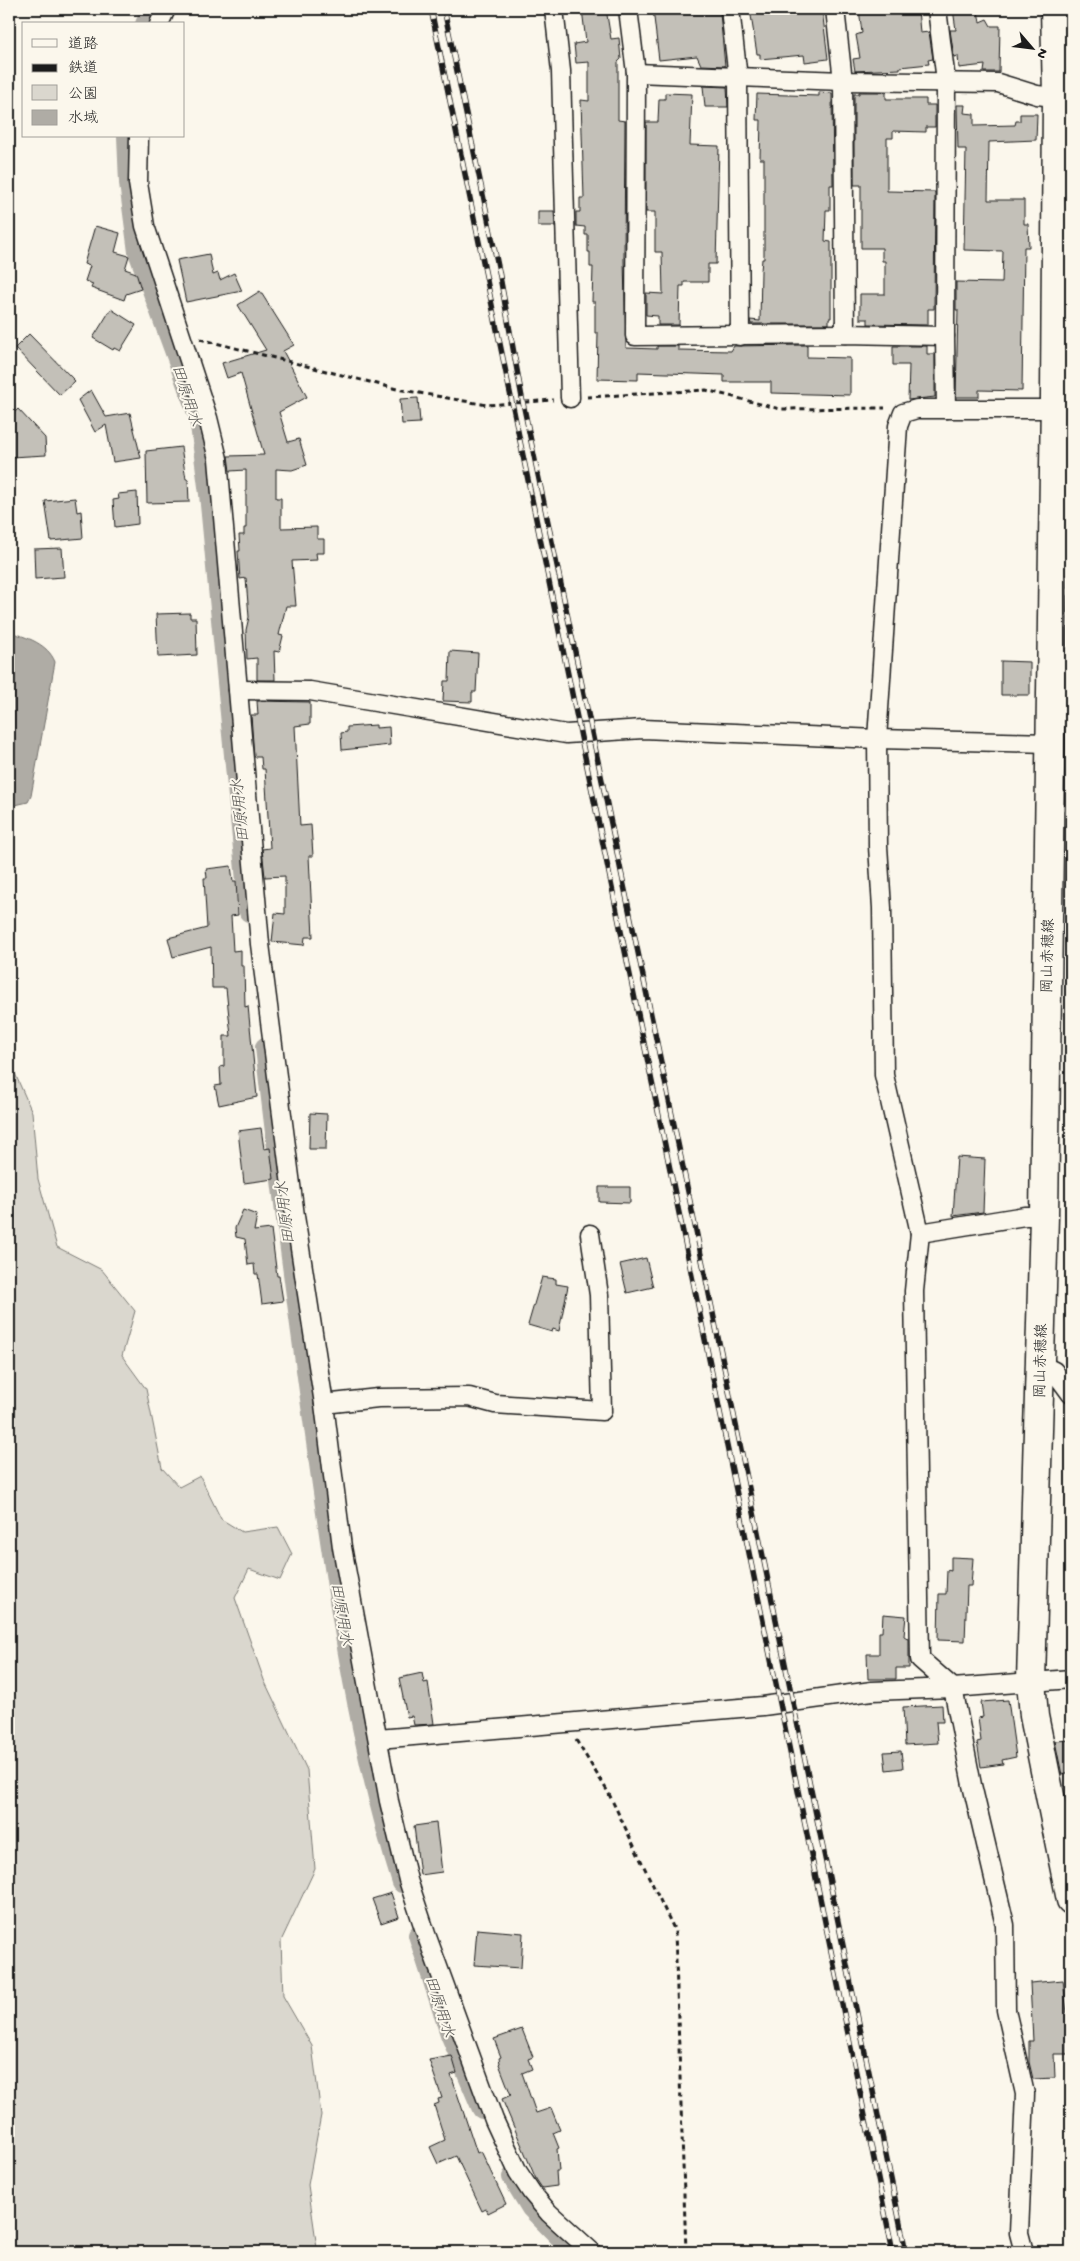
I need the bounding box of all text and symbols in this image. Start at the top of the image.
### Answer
legend [22,22,185,138]
north arrow [1008,22,1058,72]
text: 道路 [68,36,98,54]
text: N [1032,45,1051,61]
text: 鉄道 [68,60,98,78]
text: 公園 [68,86,98,104]
text: 水域 [68,109,98,128]
water label: 田原用水 [166,362,205,429]
water label: 田原用水 [229,778,255,844]
street label: 岡山赤穂線 [1038,918,1059,994]
water label: 田原用水 [273,1180,301,1246]
street label: 岡山赤穂線 [1031,1323,1052,1399]
water label: 田原用水 [325,1581,355,1648]
water label: 田原用水 [419,1973,458,2040]

